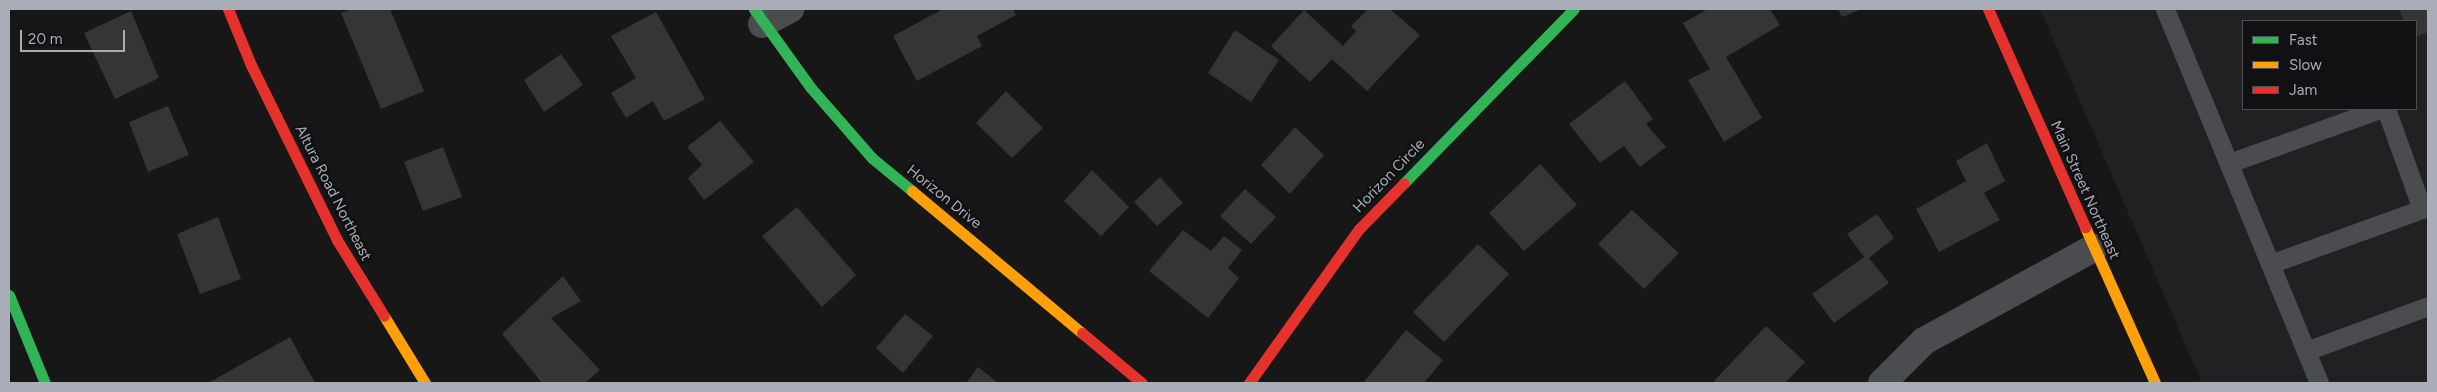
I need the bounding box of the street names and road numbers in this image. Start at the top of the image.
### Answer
street label: Main Street Northeast [2046,118,2124,262]
street label: Altura Road Northeast [291,122,375,264]
street label: Horizon Circle [1349,135,1429,217]
street label: Horizon Drive [903,161,985,233]

